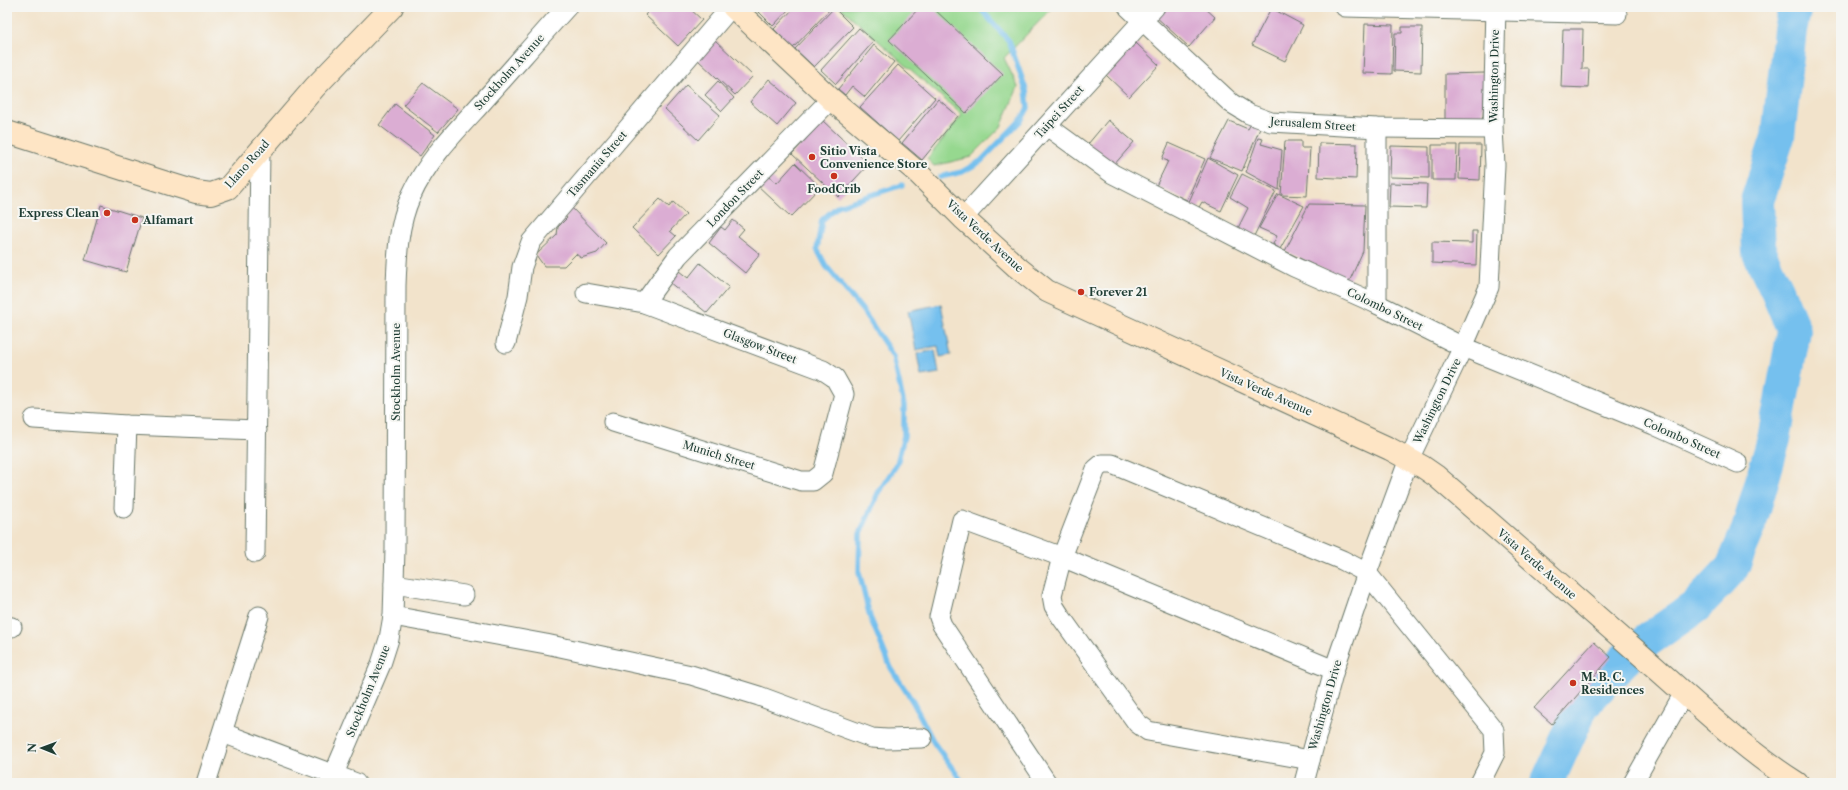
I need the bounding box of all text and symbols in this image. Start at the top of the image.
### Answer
street label: Washington Drive [1486,29,1502,124]
street label: Stockholm Avenue [471,31,547,113]
street label: Taipei Street [1031,82,1087,141]
street label: Jerusalem Street [1268,114,1356,134]
street label: Tasmania Street [564,128,630,200]
street label: Llano Road [222,137,272,191]
place label: Sitio Vista Convenience Store [820,144,928,171]
marker: Sitio Vista Convenience Store [807,152,817,162]
street label: London Street [704,166,766,230]
marker: FoodCrib [829,171,839,181]
place label: FoodCrib [807,182,861,196]
street label: Vista Verde Avenue [943,196,1026,275]
place label: Express Clean [19,206,99,220]
marker: Express Clean [102,208,112,218]
place label: Alfamart [142,213,194,227]
marker: Alfamart [130,215,140,225]
place label: Forever 21 [1089,285,1147,299]
street label: Colombo Street [1345,285,1425,334]
marker: Forever 21 [1076,287,1086,297]
street label: Stockholm Avenue [389,323,403,421]
street label: Glasgow Street [721,326,799,367]
street label: Washington Drive [1410,356,1464,447]
street label: Vista Verde Avenue [1216,365,1315,419]
street label: Colombo Street [1641,415,1723,461]
street label: Munich Street [681,437,757,473]
street label: Vista Verde Avenue [1494,525,1579,602]
street label: Stockholm Avenue [343,643,393,739]
street label: Washington Drive [1305,658,1345,753]
place label: M. B. C. Residences [1581,670,1644,697]
marker: M. B. C. Residences [1568,678,1578,688]
north arrow [22,728,62,768]
text: N [25,742,39,753]

